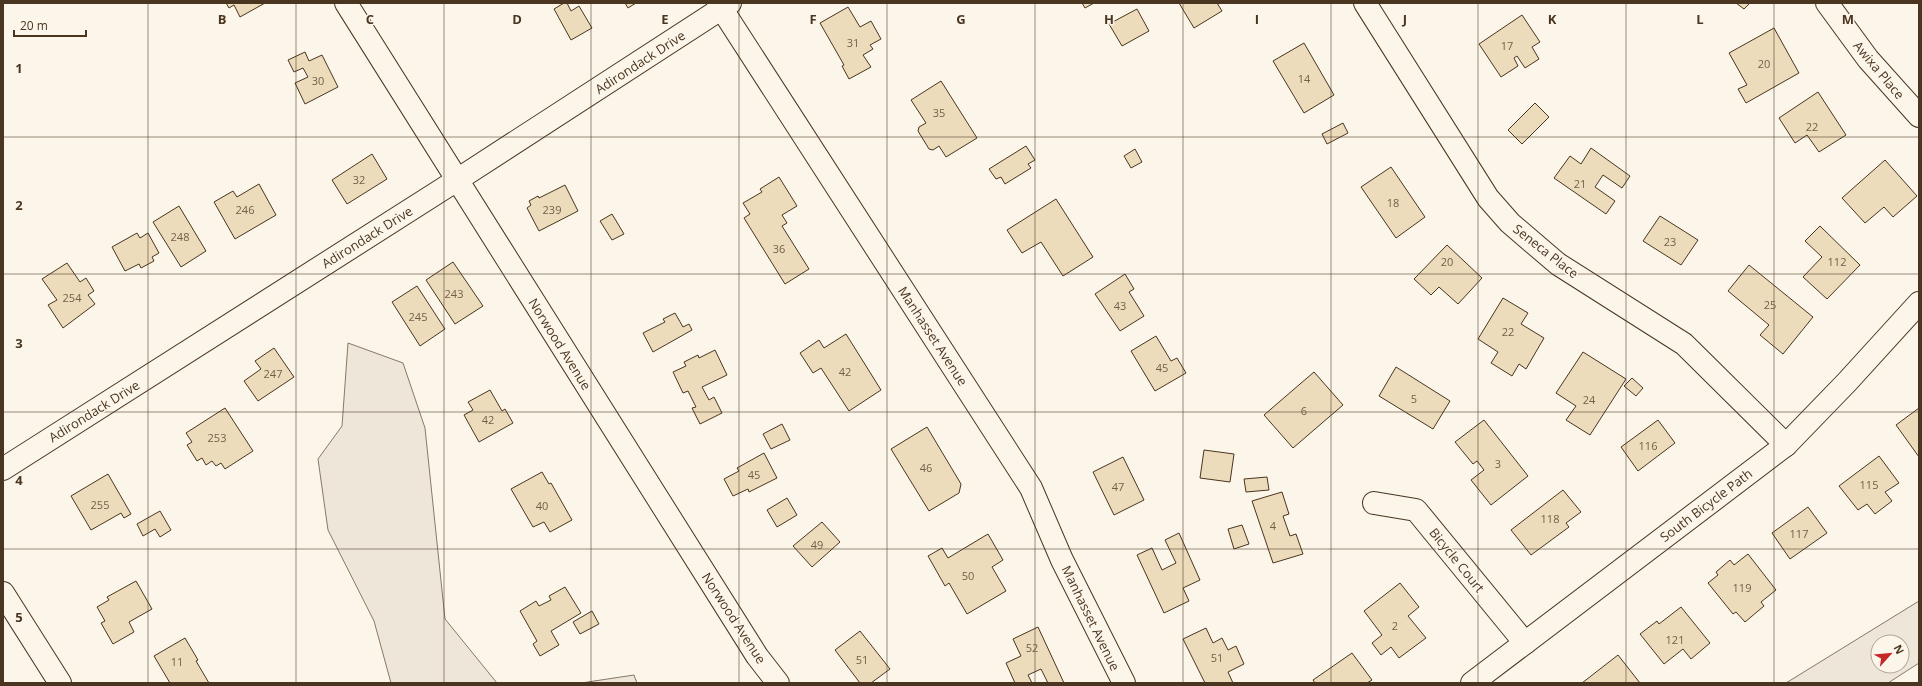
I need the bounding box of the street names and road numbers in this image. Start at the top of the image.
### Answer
street label: Adirondack Drive [591,26,689,98]
street label: Awixa Place [1849,37,1909,103]
street label: Adirondack Drive [318,202,416,272]
street label: Seneca Place [1510,220,1582,282]
street label: Manhasset Avenue [894,283,972,389]
street label: Norwood Avenue [524,295,596,393]
street label: Adirondack Drive [45,376,143,446]
street label: South Bicycle Path [1656,464,1756,546]
street label: Bicycle Court [1425,524,1489,596]
street label: Manhasset Avenue [1058,562,1124,674]
street label: Norwood Avenue [698,569,770,667]

